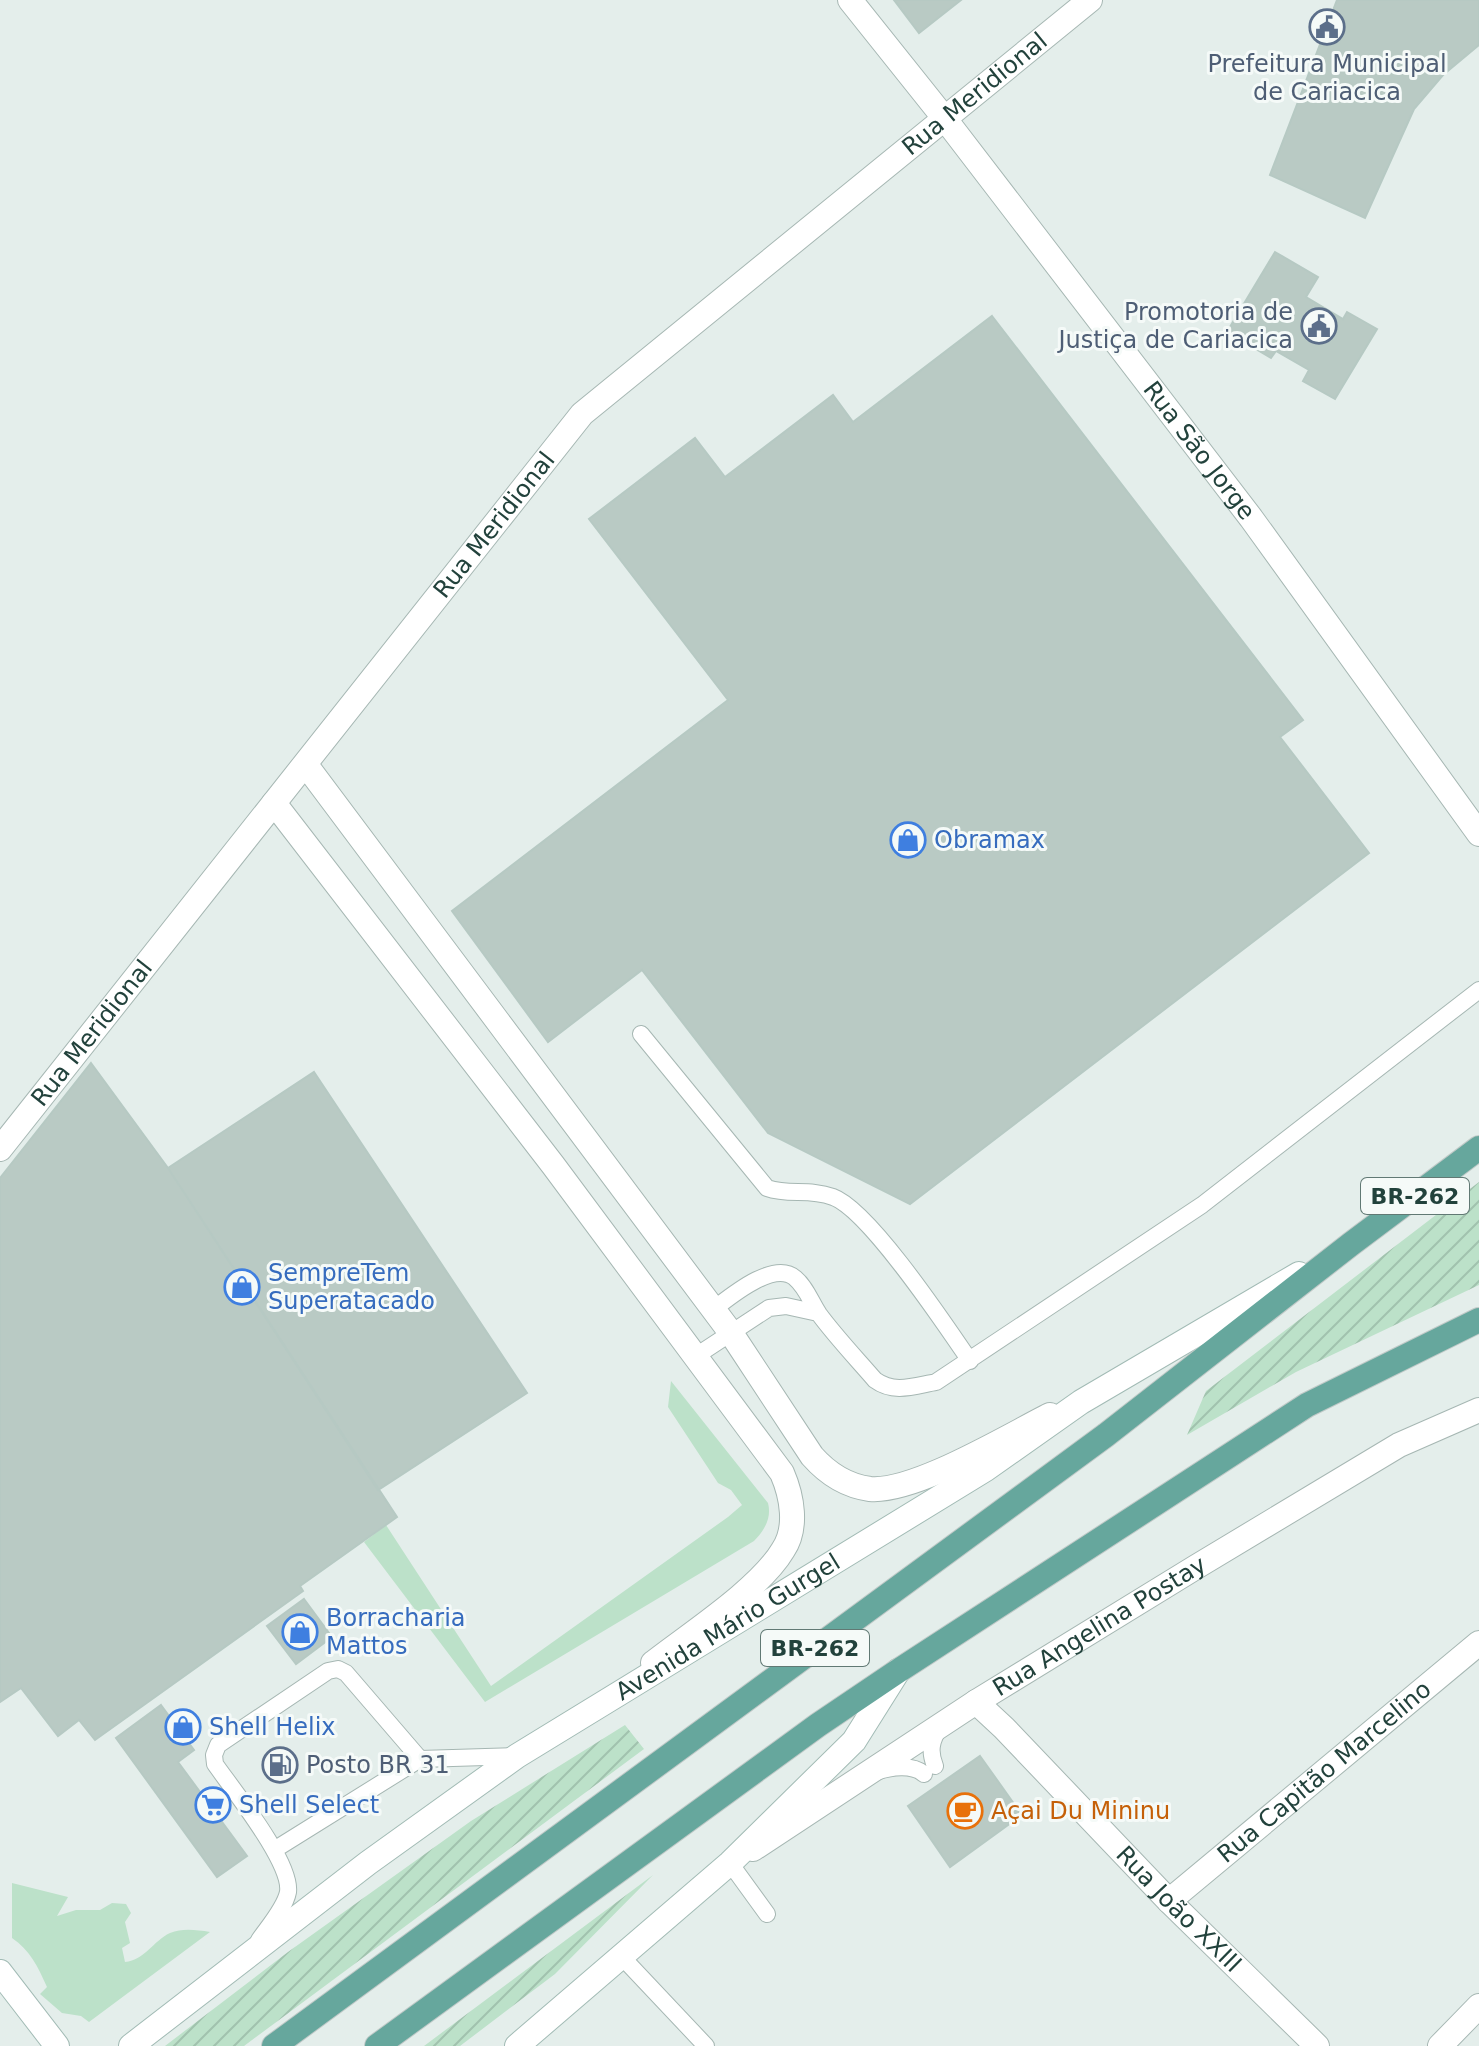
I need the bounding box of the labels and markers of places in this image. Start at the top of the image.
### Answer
public building icon: Prefeitura Municipal de Cariacica [1308,8,1346,46]
place label: Prefeitura Municipal de Cariacica [1207,50,1447,106]
place label: Promotoria de Justiça de Cariacica [1056,298,1293,354]
public building icon: Promotoria de Justiça de Cariacica [1300,307,1338,345]
shop icon: Obramax [889,821,927,859]
place label: Obramax [934,826,1045,854]
place label: SempreTem Superatacado [268,1259,435,1315]
shop icon: SempreTem Superatacado [223,1268,261,1306]
place label: Borracharia Mattos [326,1604,466,1660]
shop icon: Borracharia Mattos [281,1613,319,1651]
shop icon: Shell Helix [164,1708,202,1746]
place label: Shell Helix [209,1713,336,1741]
fuel station icon: Posto BR 31 [261,1746,299,1784]
place label: Posto BR 31 [306,1751,450,1779]
supermarket icon: Shell Select [194,1786,232,1824]
place label: Shell Select [239,1791,379,1819]
cafe icon: Açai Du Mininu [946,1792,984,1830]
place label: Açai Du Mininu [991,1797,1170,1825]

